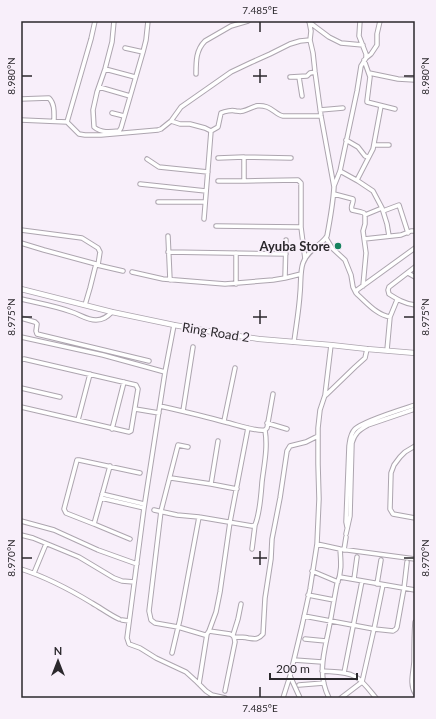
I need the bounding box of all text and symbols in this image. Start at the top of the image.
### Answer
text: 7.485°E [242,4,278,16]
text: 8.980°N [5,57,17,95]
text: 8.980°N [419,57,431,95]
place label: Ayuba Store [259,238,330,254]
marker: Ayuba Store [333,241,343,251]
text: 8.975°N [5,298,17,336]
text: 8.975°N [419,298,431,336]
street label: Ring Road 2 [181,319,251,345]
text: 8.970°N [5,539,17,577]
text: 8.970°N [419,539,431,577]
north arrow [38,641,78,681]
text: N [54,644,62,657]
scale bar [270,655,357,681]
text: 200 m [276,661,310,676]
text: 7.485°E [242,702,278,714]

